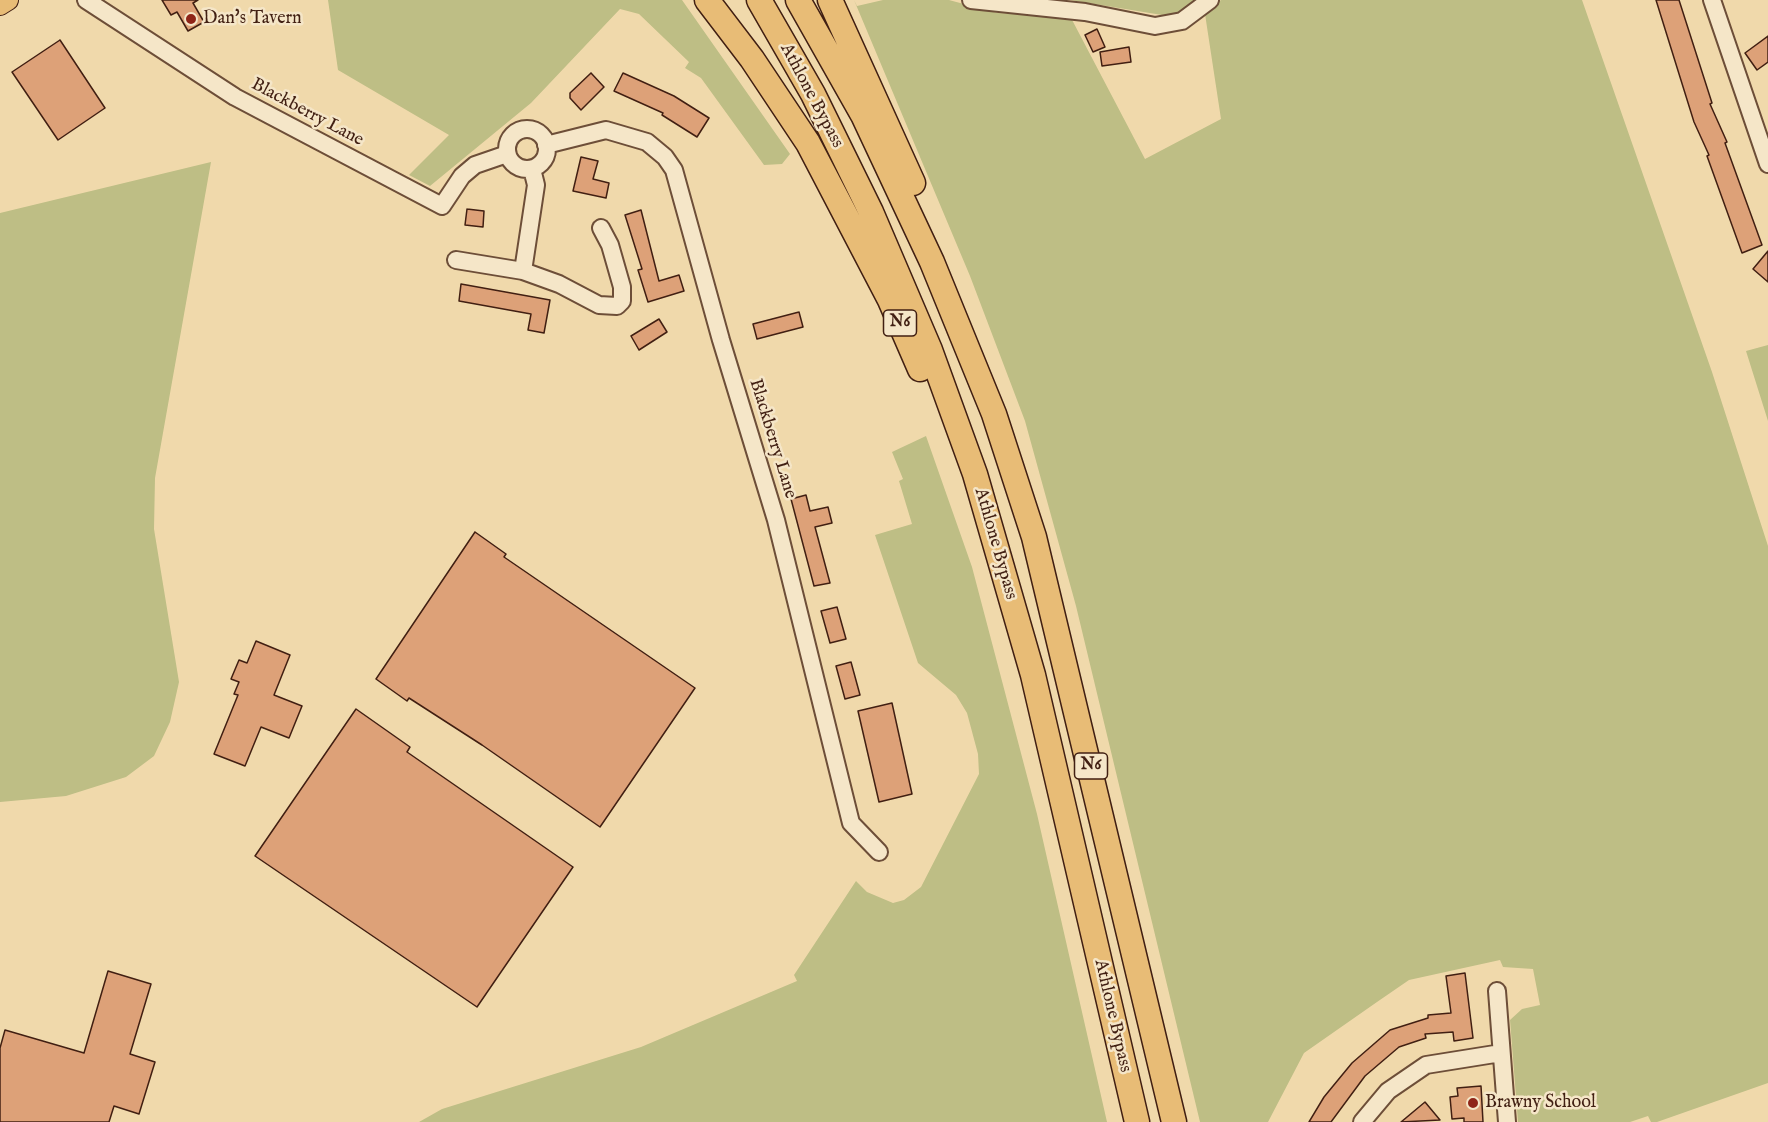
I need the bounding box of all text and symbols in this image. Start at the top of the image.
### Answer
place label: Dan's Tavern [203,8,302,30]
marker: Dan's Tavern [184,12,198,26]
street label: Athlone Bypass [774,40,848,152]
street label: Blackberry Lane [247,74,367,152]
road number: N6 [884,310,916,336]
street label: Blackberry Lane [744,376,800,502]
street label: Athlone Bypass [969,486,1021,602]
road number: N6 [1074,753,1108,779]
street label: Athlone Bypass [1089,957,1135,1075]
place label: Brawny School [1485,1092,1596,1114]
marker: Brawny School [1466,1096,1480,1110]

